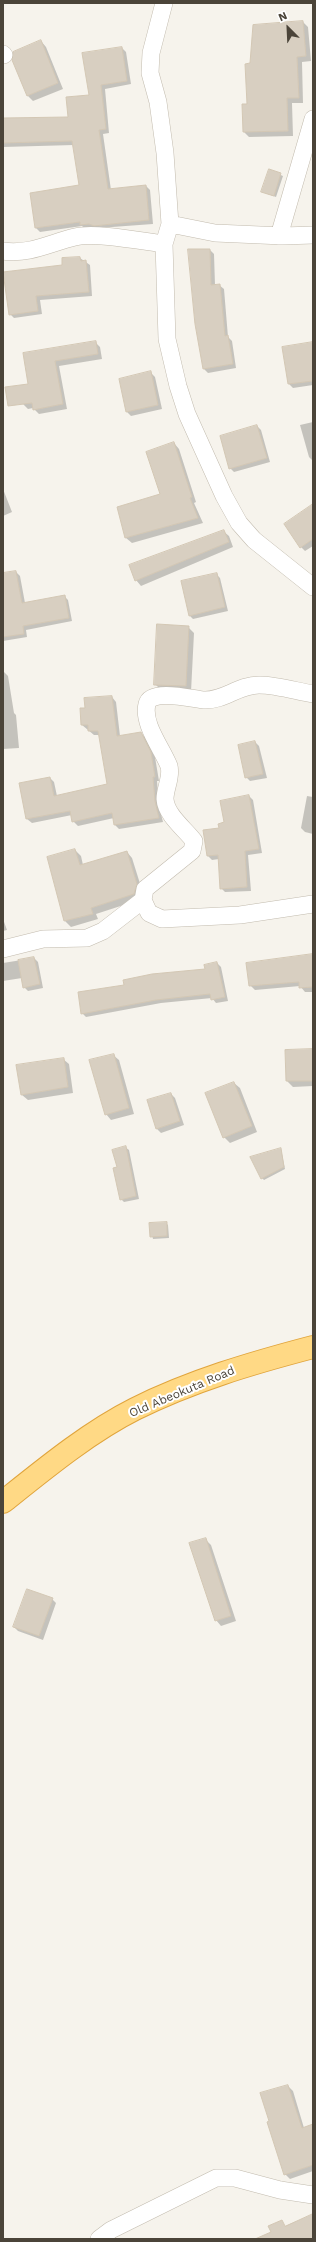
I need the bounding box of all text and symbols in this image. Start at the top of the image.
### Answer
north arrow [268,8,308,48]
text: N [277,9,289,24]
street label: Old Abeokuta Road [127,1363,237,1421]

